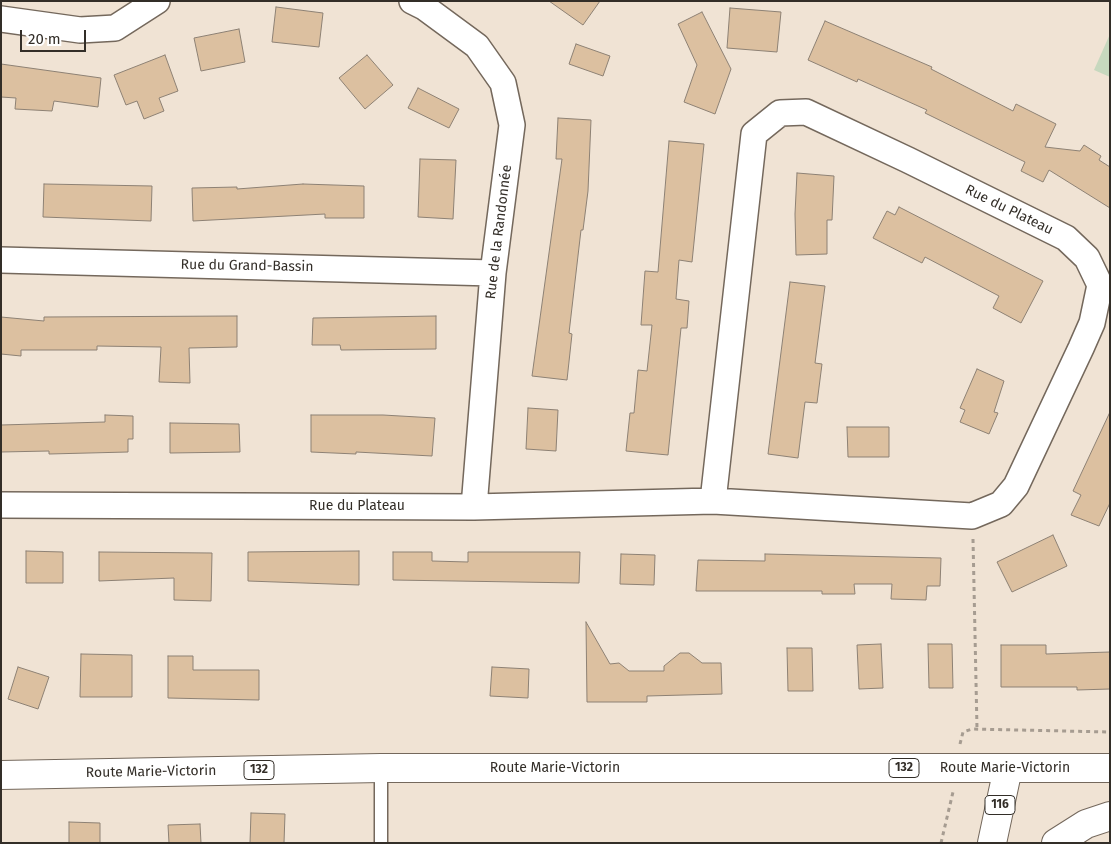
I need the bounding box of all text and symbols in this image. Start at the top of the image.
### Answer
scale bar [22,20,89,52]
text: 20 m [28,30,61,48]
street label: Rue de la Randonnée [482,164,516,300]
street label: Rue du Plateau [962,181,1056,239]
street label: Rue du Grand-Bassin [180,256,314,276]
street label: Rue du Plateau [309,498,405,514]
road number: 132 [889,758,919,778]
road number: 132 [244,760,274,780]
street label: Route Marie-Victorin [490,760,620,776]
street label: Route Marie-Victorin [940,760,1070,776]
street label: Route Marie-Victorin [86,762,216,782]
road number: 116 [985,796,1015,814]

